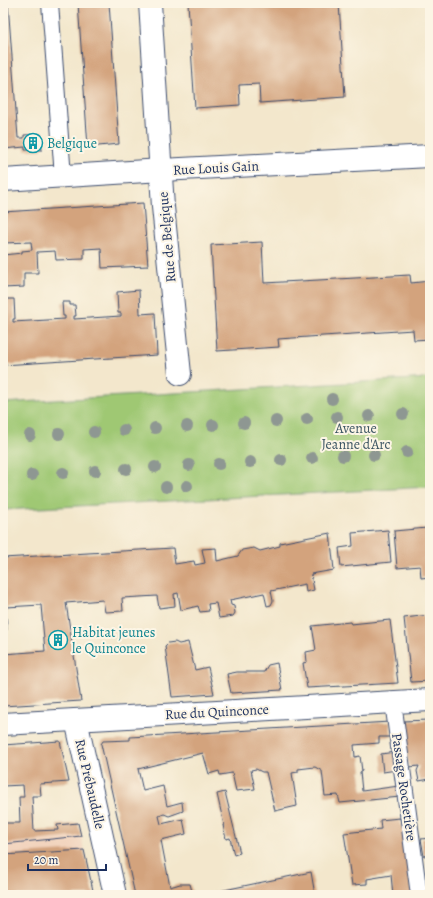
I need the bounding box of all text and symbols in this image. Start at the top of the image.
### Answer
building icon: Belgique [22,132,44,154]
place label: Belgique [47,134,97,153]
street label: Rue Louis Gain [173,156,260,180]
street label: Rue de Belgique [154,191,180,283]
park label: Avenue Jeanne d'Arc [322,419,390,454]
place label: Habitat jeunes le Quinconce [72,623,155,658]
building icon: Habitat jeunes le Quinconce [47,629,69,651]
street label: Rue du Quinconce [165,700,269,724]
street label: Passage Rochetière [387,732,421,842]
street label: Rue Prébaudelle [70,737,110,831]
scale bar [28,846,106,872]
text: 20 m [34,852,58,868]

